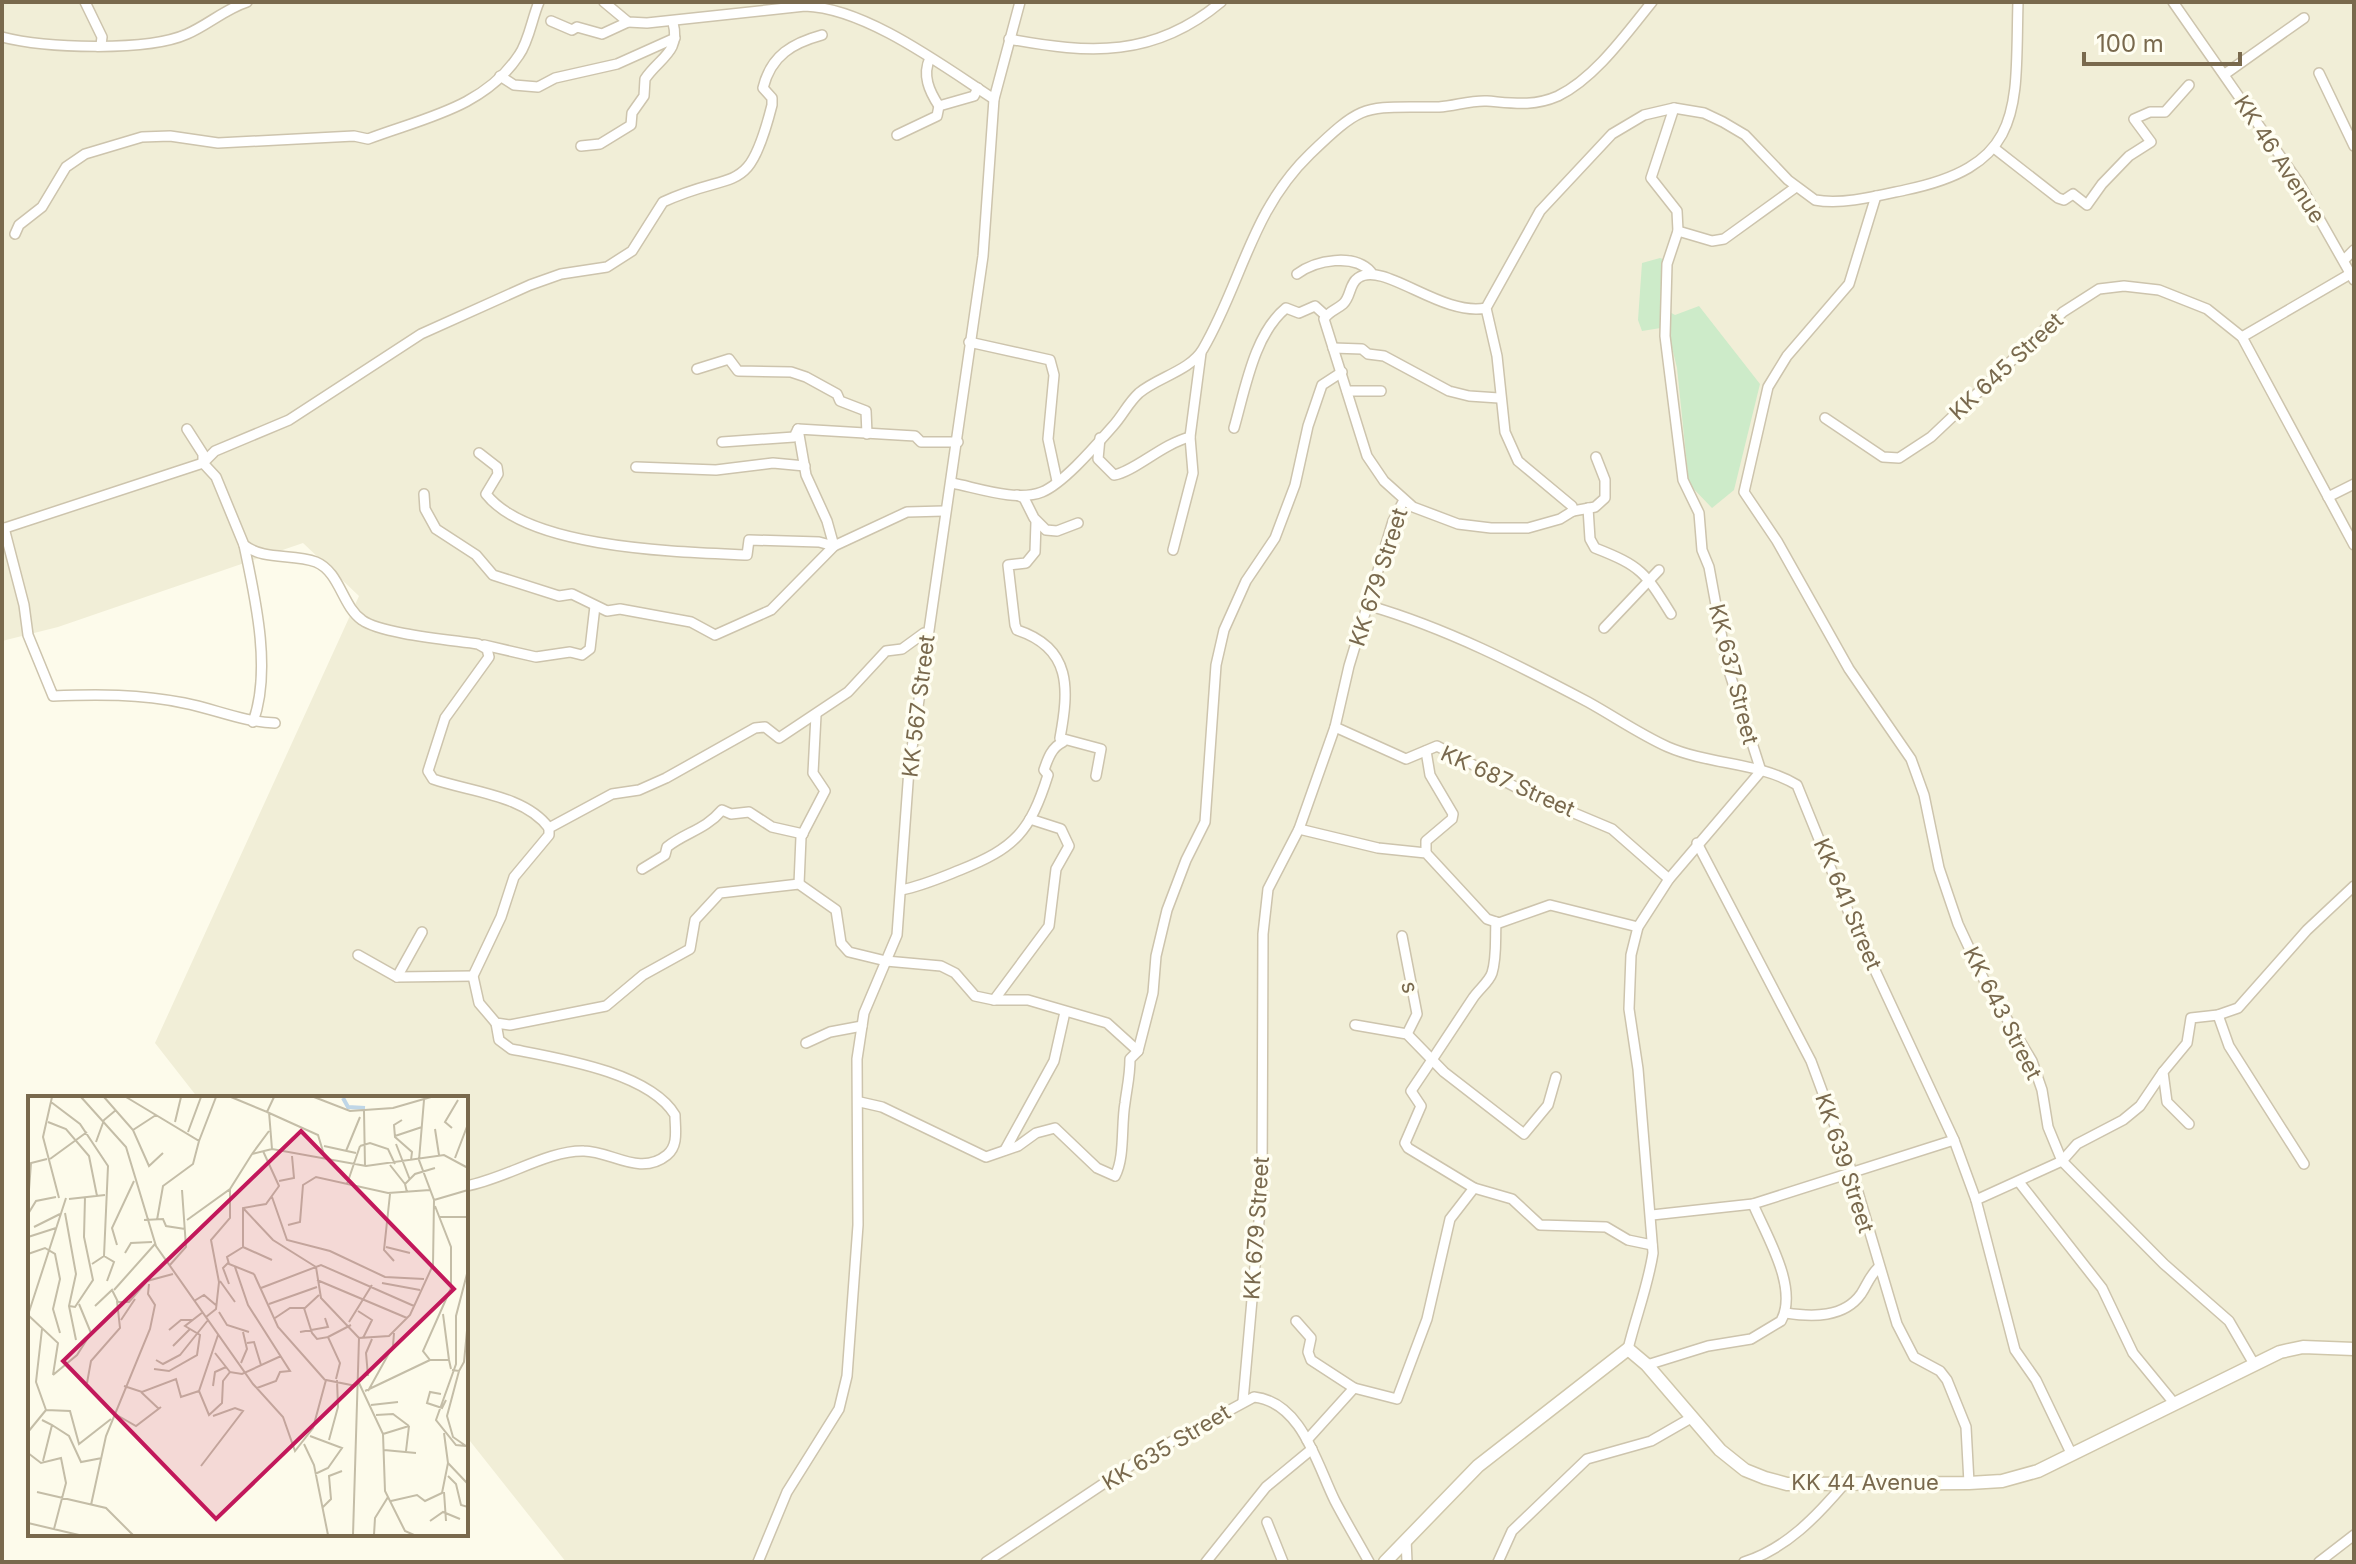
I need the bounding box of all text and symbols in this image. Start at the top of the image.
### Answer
scale bar [2084,16,2240,66]
text: 100 m [2096,29,2164,58]
street label: KK 46 Avenue [2229,90,2331,228]
street label: KK 645 Street [1944,307,2068,425]
street label: KK 679 Street [1343,505,1413,649]
street label: KK 637 Street [1704,601,1764,747]
street label: KK 567 Street [896,633,940,779]
street label: KK 687 Street [1437,740,1579,822]
street label: KK 641 Street [1809,834,1887,974]
street label: KK 643 Street [1958,942,2048,1084]
street label: s [1396,978,1424,996]
street label: KK 639 Street [1810,1090,1880,1236]
inset map [28,1096,468,1536]
street label: KK 679 Street [1238,1155,1274,1301]
street label: KK 635 Street [1097,1399,1235,1495]
street label: KK 44 Avenue [1791,1469,1939,1495]

